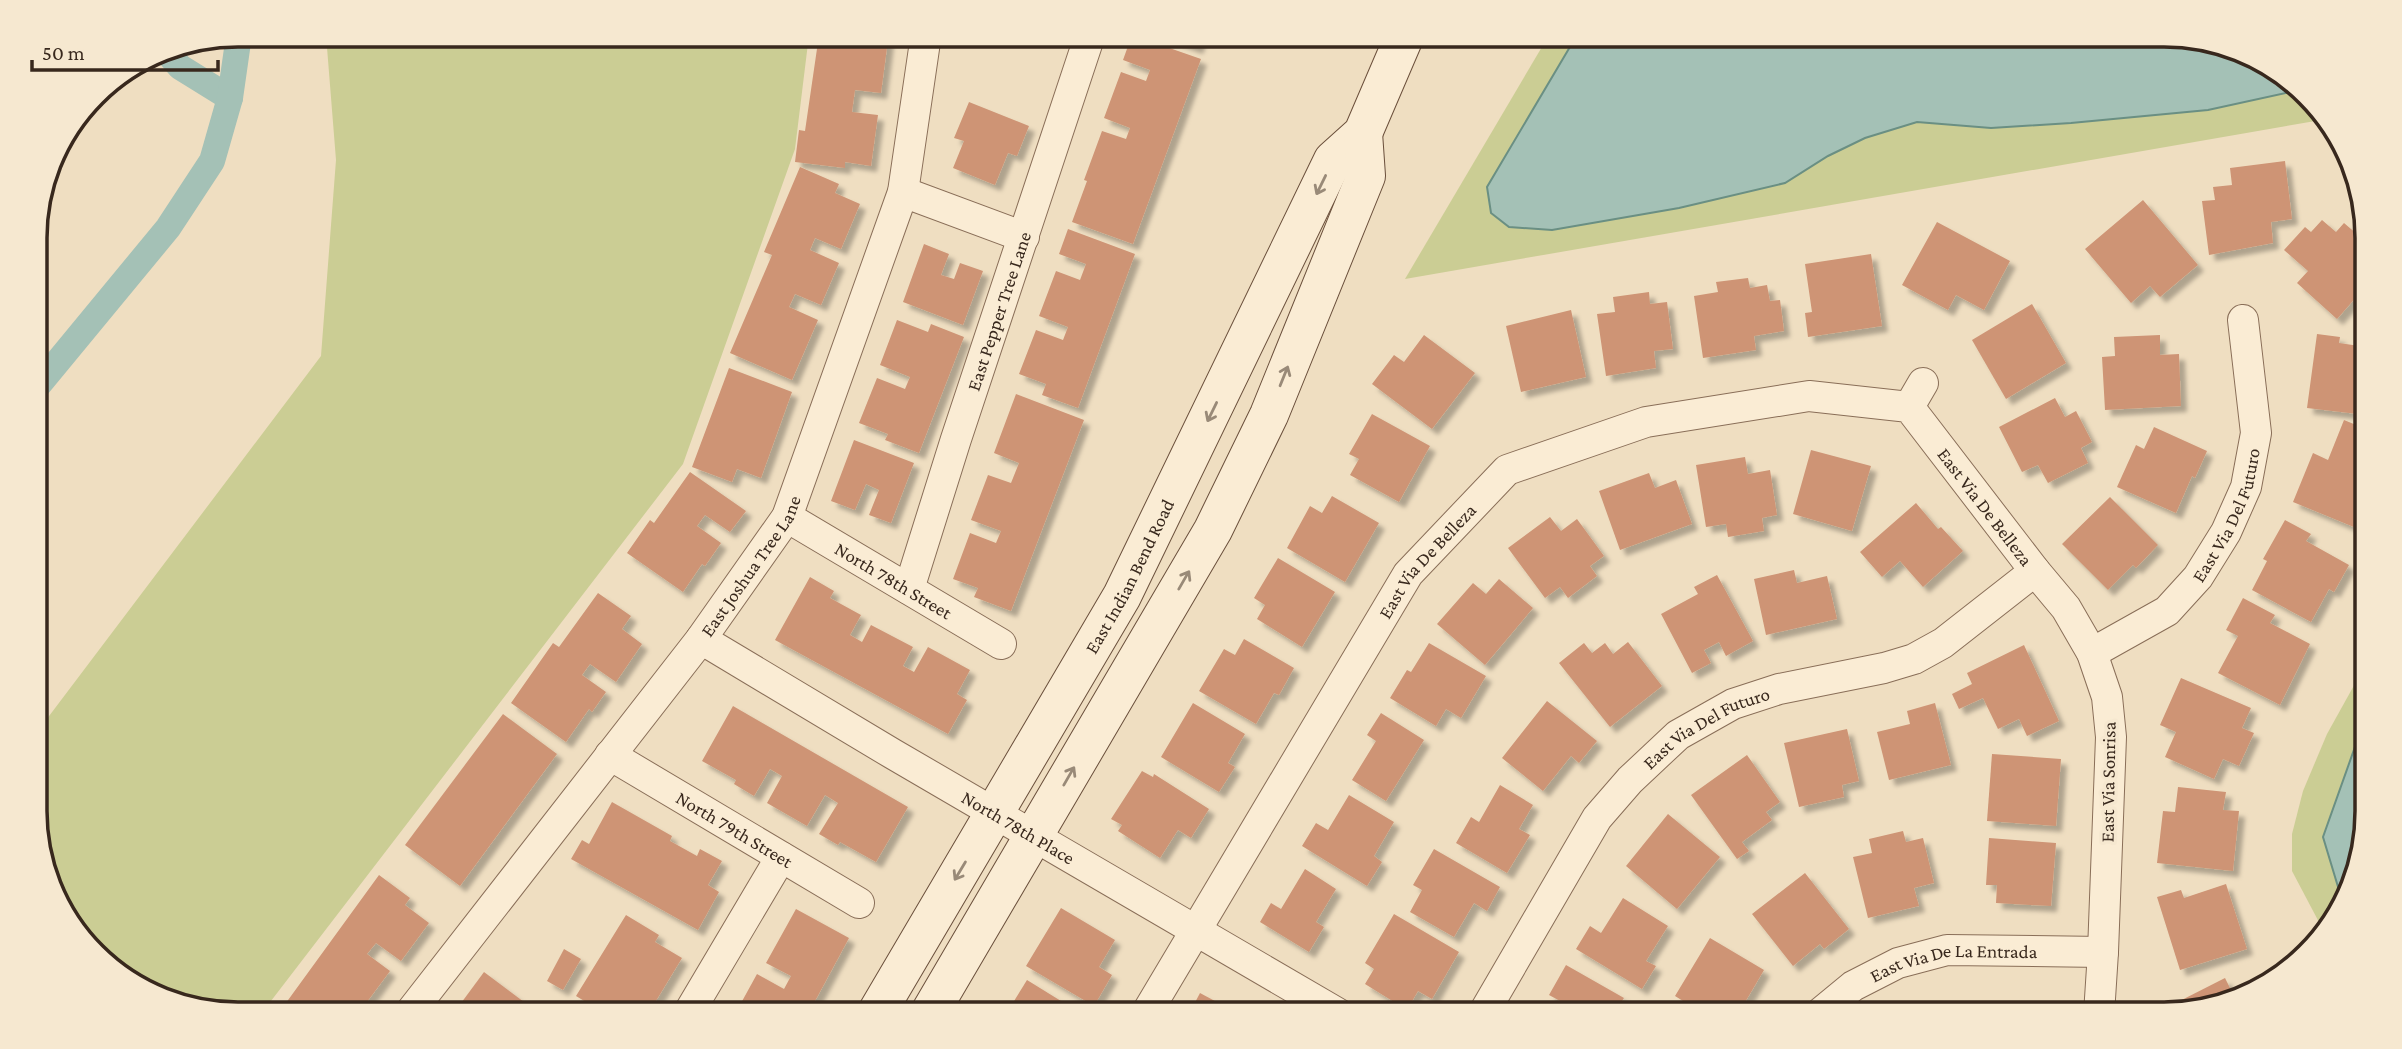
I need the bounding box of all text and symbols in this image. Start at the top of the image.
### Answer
scale bar [32,28,217,72]
text: 50 m [42,41,85,65]
one-way arrow [1314,174,1327,195]
street label: East Pepper Tree Lane [962,229,1035,393]
one-way arrow [1279,366,1292,388]
one-way arrow [1205,401,1218,422]
street label: East Via De Belleza [1934,444,2037,570]
street label: East Via Del Futuro [2187,446,2264,586]
street label: East Joshua Tree Lane [696,493,804,640]
street label: East Indian Bend Road [1080,496,1178,657]
street label: East Via De Belleza [1374,499,1480,622]
street label: North 78th Street [831,538,956,623]
one-way arrow [1177,570,1191,590]
street label: East Via Del Futuro [1638,682,1772,773]
street label: East Via Sonrisa [2096,721,2120,843]
one-way arrow [1062,767,1076,787]
street label: North 79th Street [673,786,797,872]
street label: North 78th Place [958,786,1079,868]
one-way arrow [953,861,967,881]
street label: East Via De La Entrada [1866,939,2038,986]

